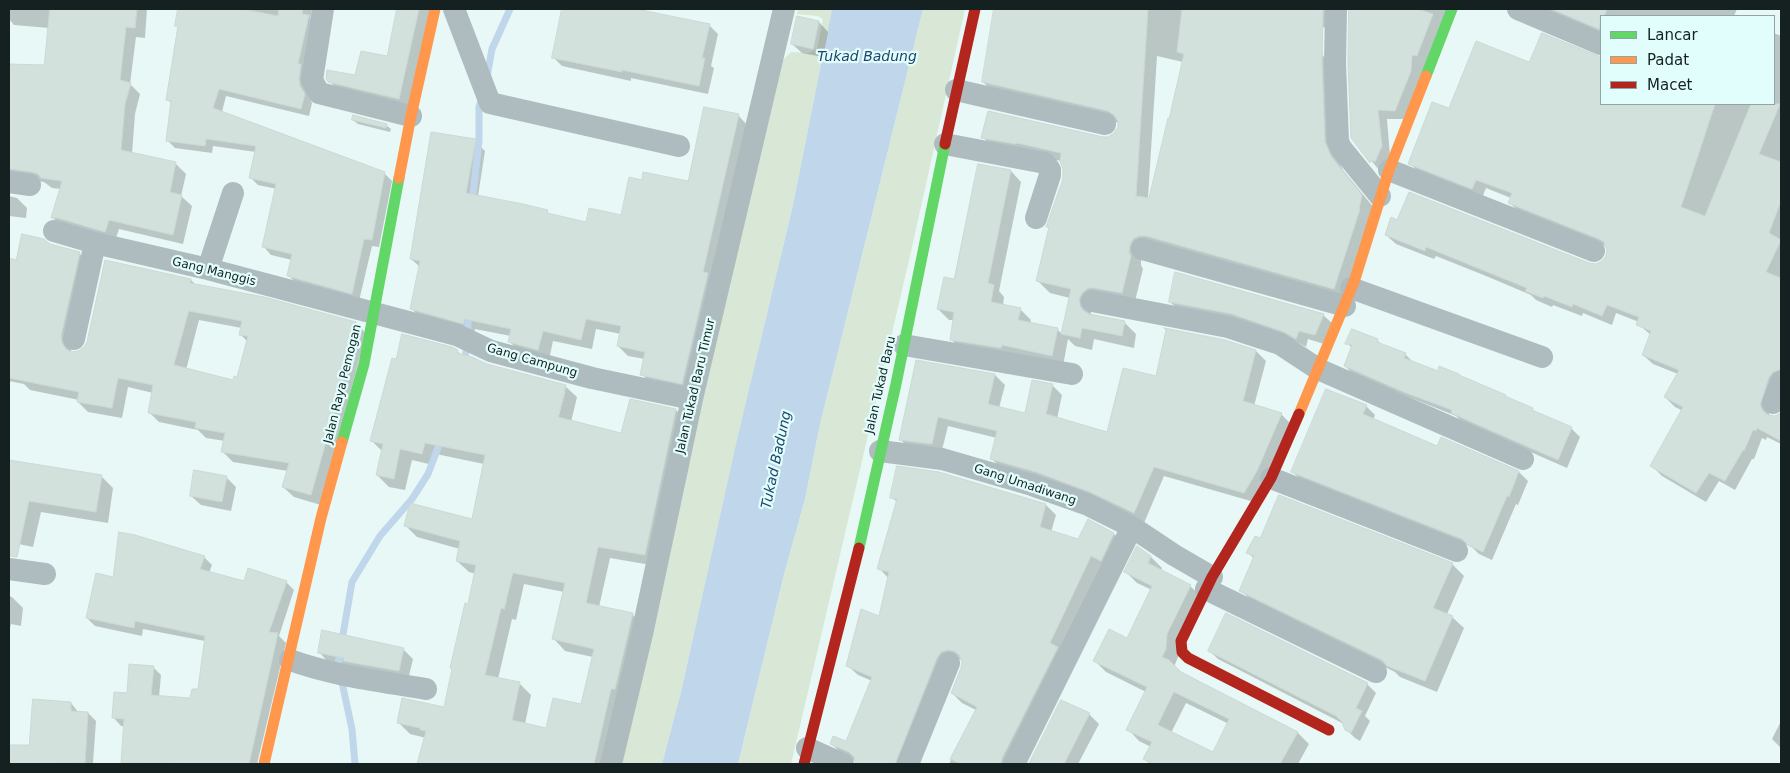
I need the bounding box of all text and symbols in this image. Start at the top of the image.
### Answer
legend [1600,15,1775,105]
text: Lancar [1647,26,1698,44]
water label: Tukad Badung [817,49,917,65]
text: Padat [1647,51,1689,69]
text: Macet [1647,76,1693,94]
street label: Gang Manggis [171,255,257,289]
street label: Jalan Tukad Baru Timur [673,317,719,455]
street label: Jalan Raya Pemogan [321,323,365,445]
street label: Jalan Tukad Baru [863,335,899,435]
street label: Gang Campung [485,341,579,381]
water label: Tukad Badung [758,409,796,511]
street label: Gang Umadiwang [972,462,1078,508]

